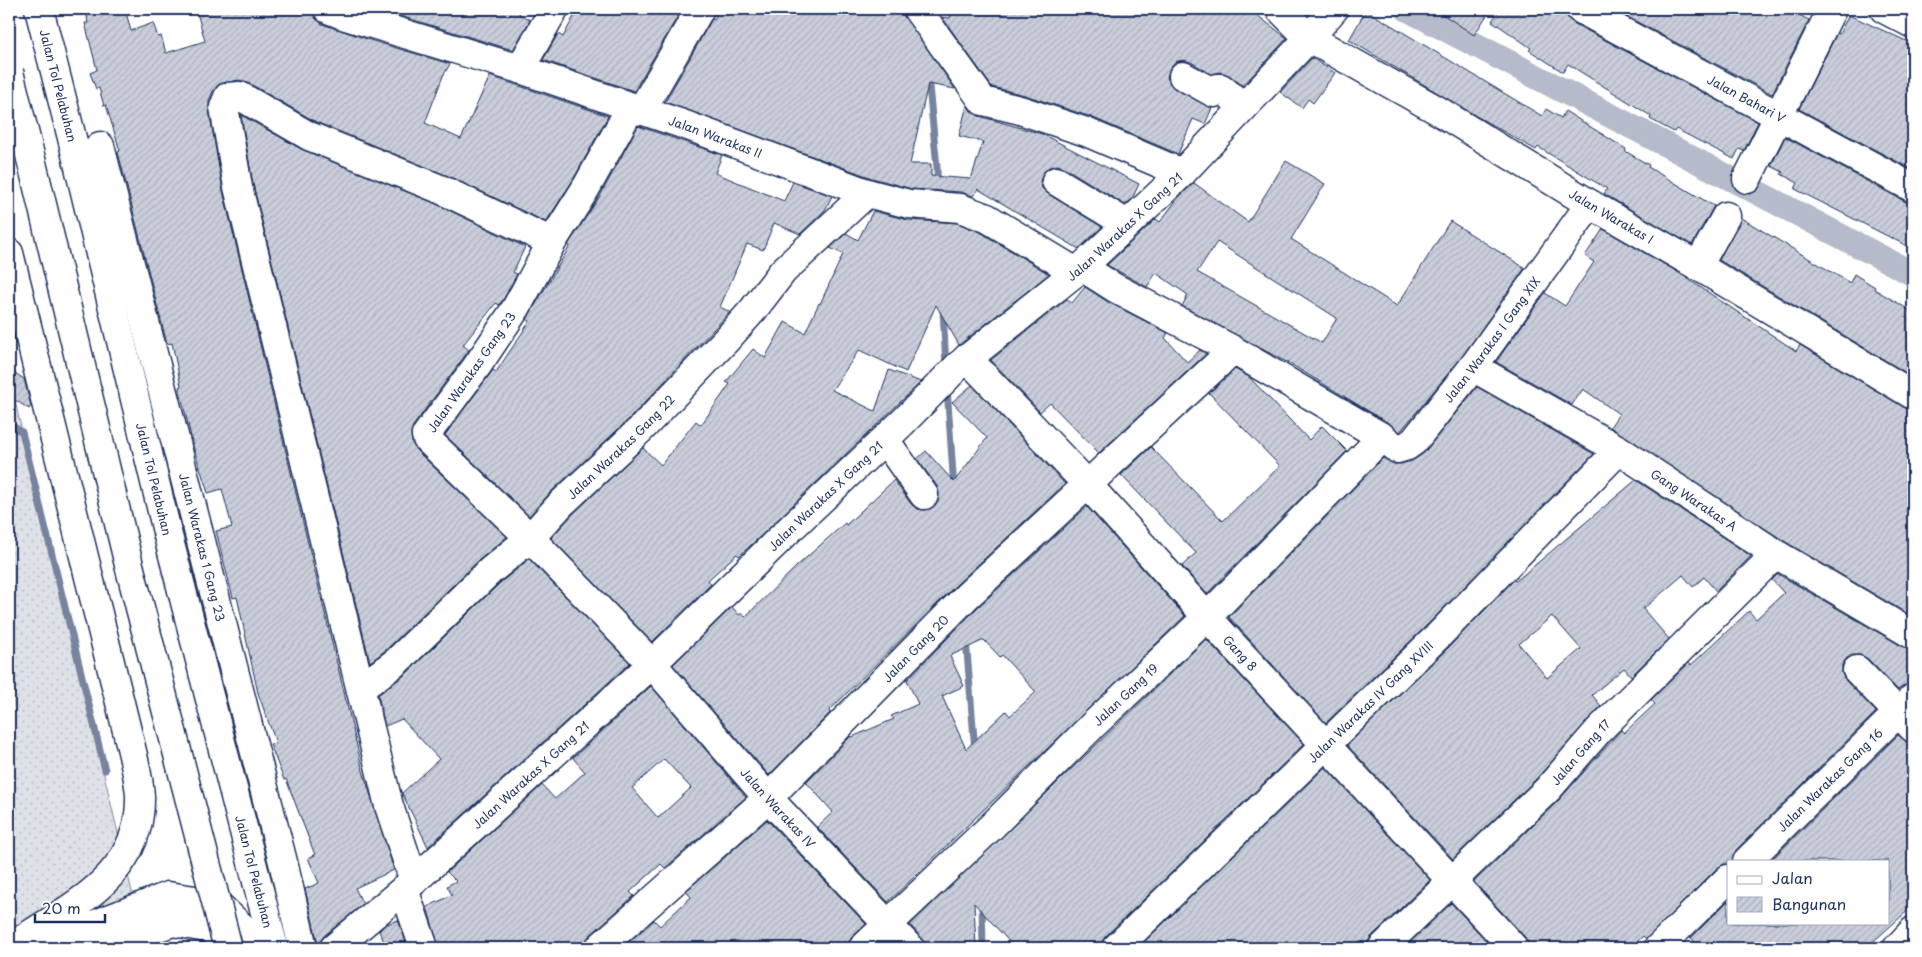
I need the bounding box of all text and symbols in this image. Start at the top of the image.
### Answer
street label: Jalan Tol Pelabuhan [36,27,82,144]
street label: Jalan Bahari V [1704,70,1789,127]
street label: Jalan Warakas II [666,111,765,162]
street label: Jalan Warakas X Gang 21 [1063,168,1186,285]
street label: Jalan Warakas I [1566,184,1657,248]
street label: Jalan Warakas I Gang XIX [1439,273,1544,406]
street label: Jalan Warakas Gang 23 [422,308,520,436]
street label: Jalan Warakas Gang 22 [563,390,679,503]
street label: Jalan Tol Pelabuhan [132,421,177,537]
street label: Jalan Warakas X Gang 21 [764,437,887,555]
street label: Gang Warakas A [1647,465,1741,535]
street label: Jalan Warakas 1 Gang 23 [175,471,230,623]
street label: Jalan Gang 20 [878,611,953,686]
street label: Gang 8 [1219,631,1262,675]
street label: Jalan Warakas IV Gang XVIII [1303,637,1437,767]
street label: Jalan Gang 19 [1089,659,1162,730]
street label: Jalan Gang 17 [1546,714,1615,789]
street label: Jalan Warakas X Gang 21 [468,717,593,833]
street label: Jalan Warakas Gang 16 [1773,724,1887,836]
street label: Jalan Warakas IV [737,764,820,852]
street label: Jalan Tol Pelabuhan [231,813,277,930]
legend [1727,860,1890,924]
text: Jalan [1772,866,1813,889]
scale bar [35,892,105,924]
text: Bangunan [1772,892,1846,915]
text: 20 m [42,896,81,919]

